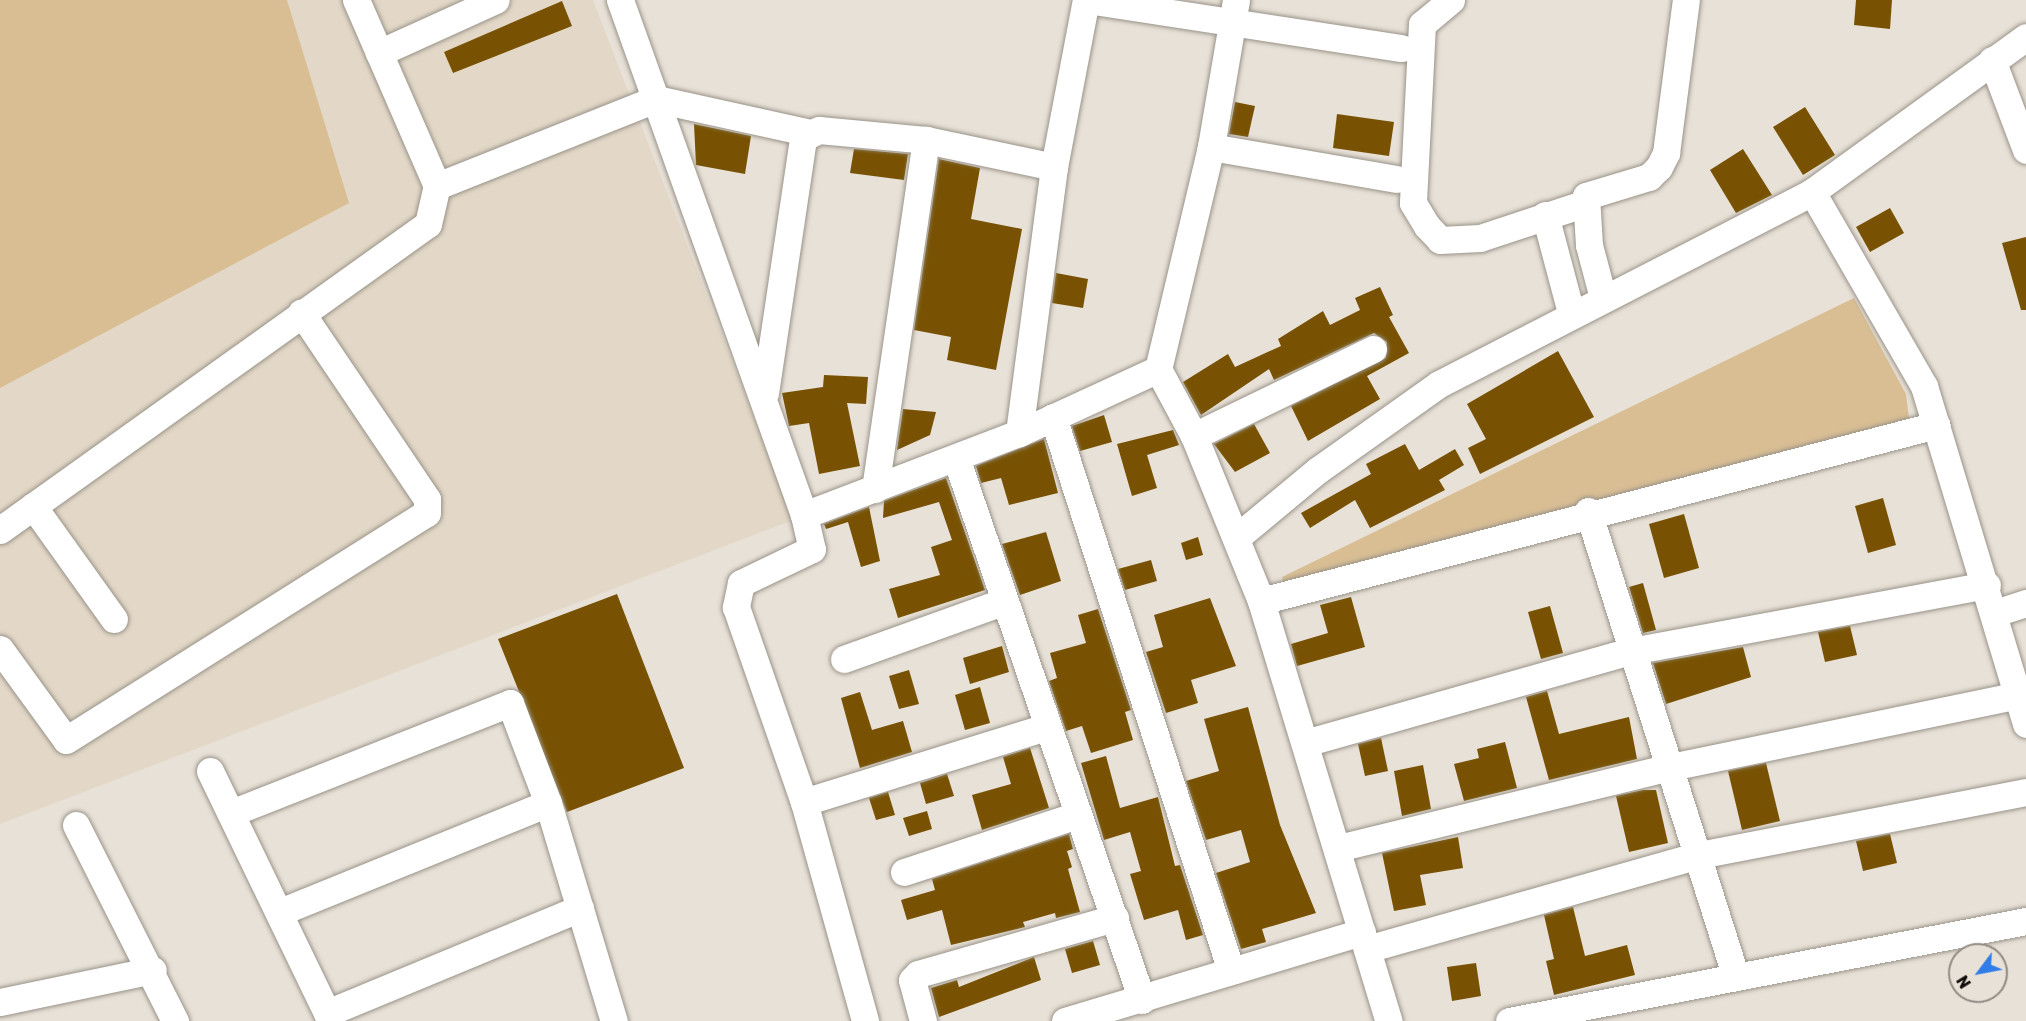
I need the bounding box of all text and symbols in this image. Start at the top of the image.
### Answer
north arrow [1948,943,2008,1003]
text: N [1953,972,1975,992]

